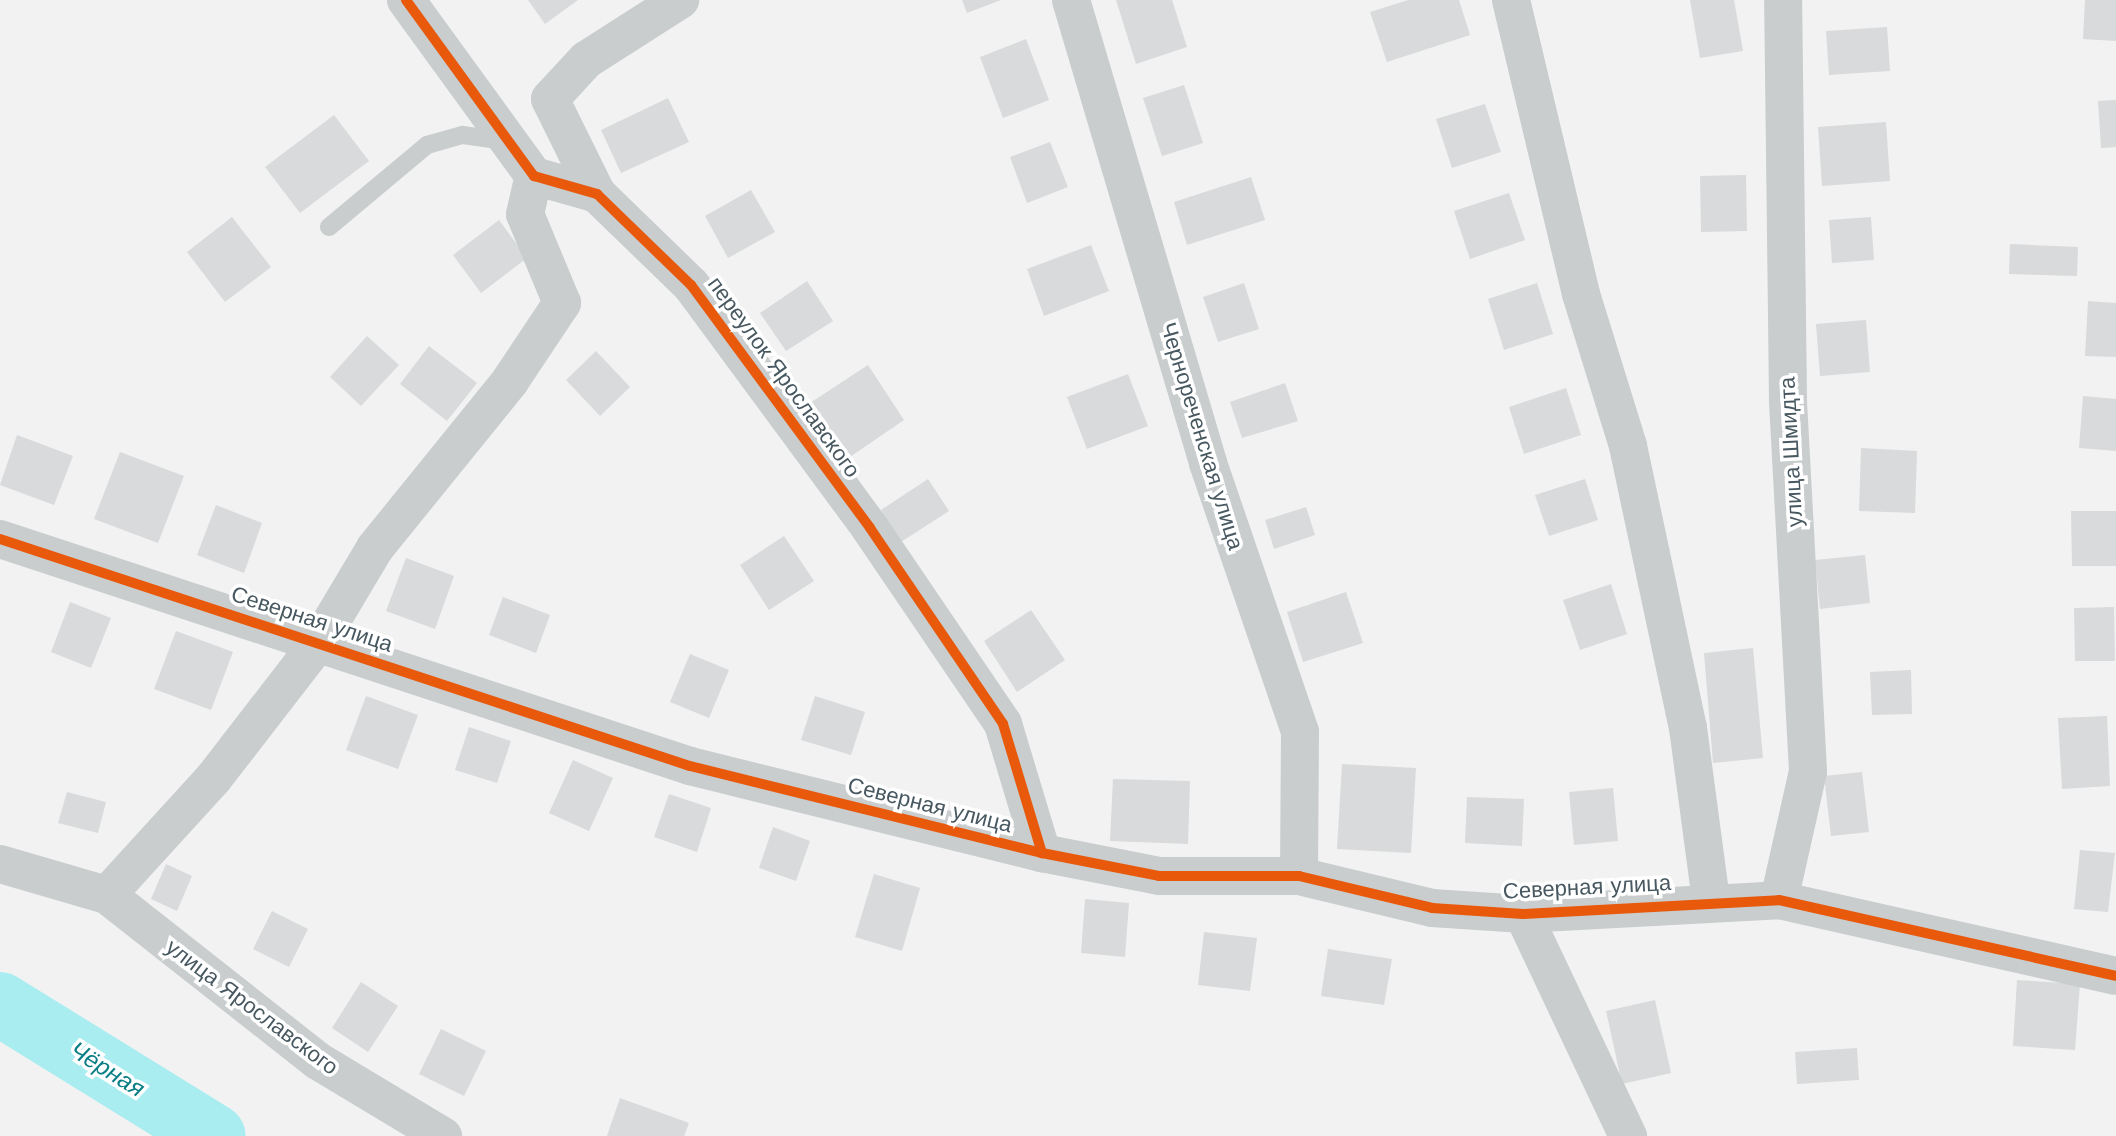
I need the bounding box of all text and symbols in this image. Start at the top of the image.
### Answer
street label: переулок Ярославского [702,271,866,483]
street label: Чернореченская улица [1155,319,1249,553]
street label: улица Шмидта [1774,376,1808,528]
street label: Северная улица [228,580,396,658]
street label: Северная улица [845,772,1015,838]
street label: Северная улица [1502,869,1672,905]
street label: улица Ярославского [161,934,343,1080]
water label: Чёрная [65,1036,149,1104]

